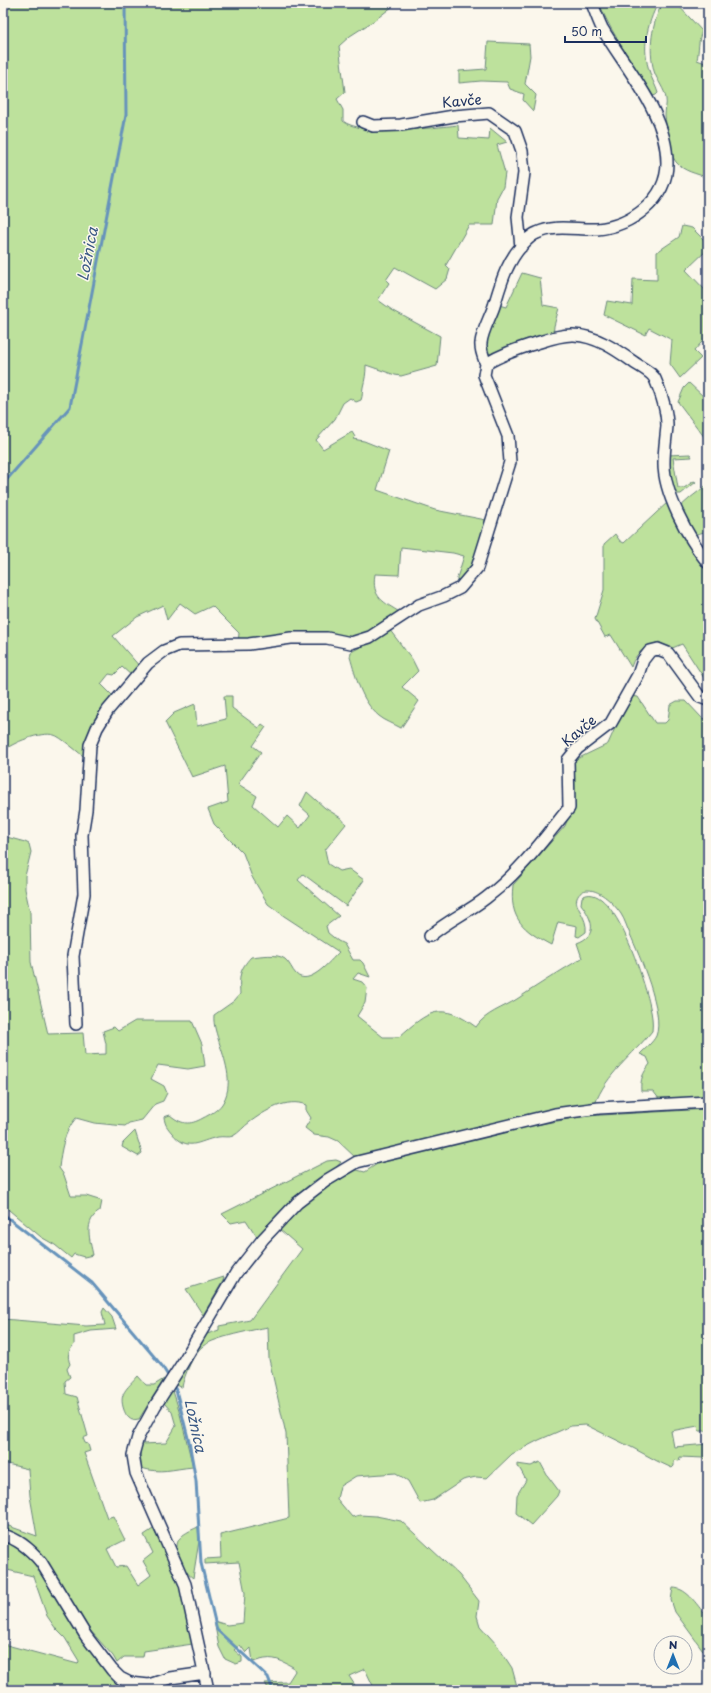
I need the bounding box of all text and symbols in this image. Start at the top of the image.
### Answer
scale bar [565,18,646,44]
text: 50 m [571,22,602,40]
street label: Kavče [441,88,483,113]
water label: Ložnica [70,224,103,282]
street label: Kavče [557,710,601,751]
water label: Ložnica [180,1397,213,1455]
north arrow [653,1635,693,1675]
text: N [669,1636,678,1653]

